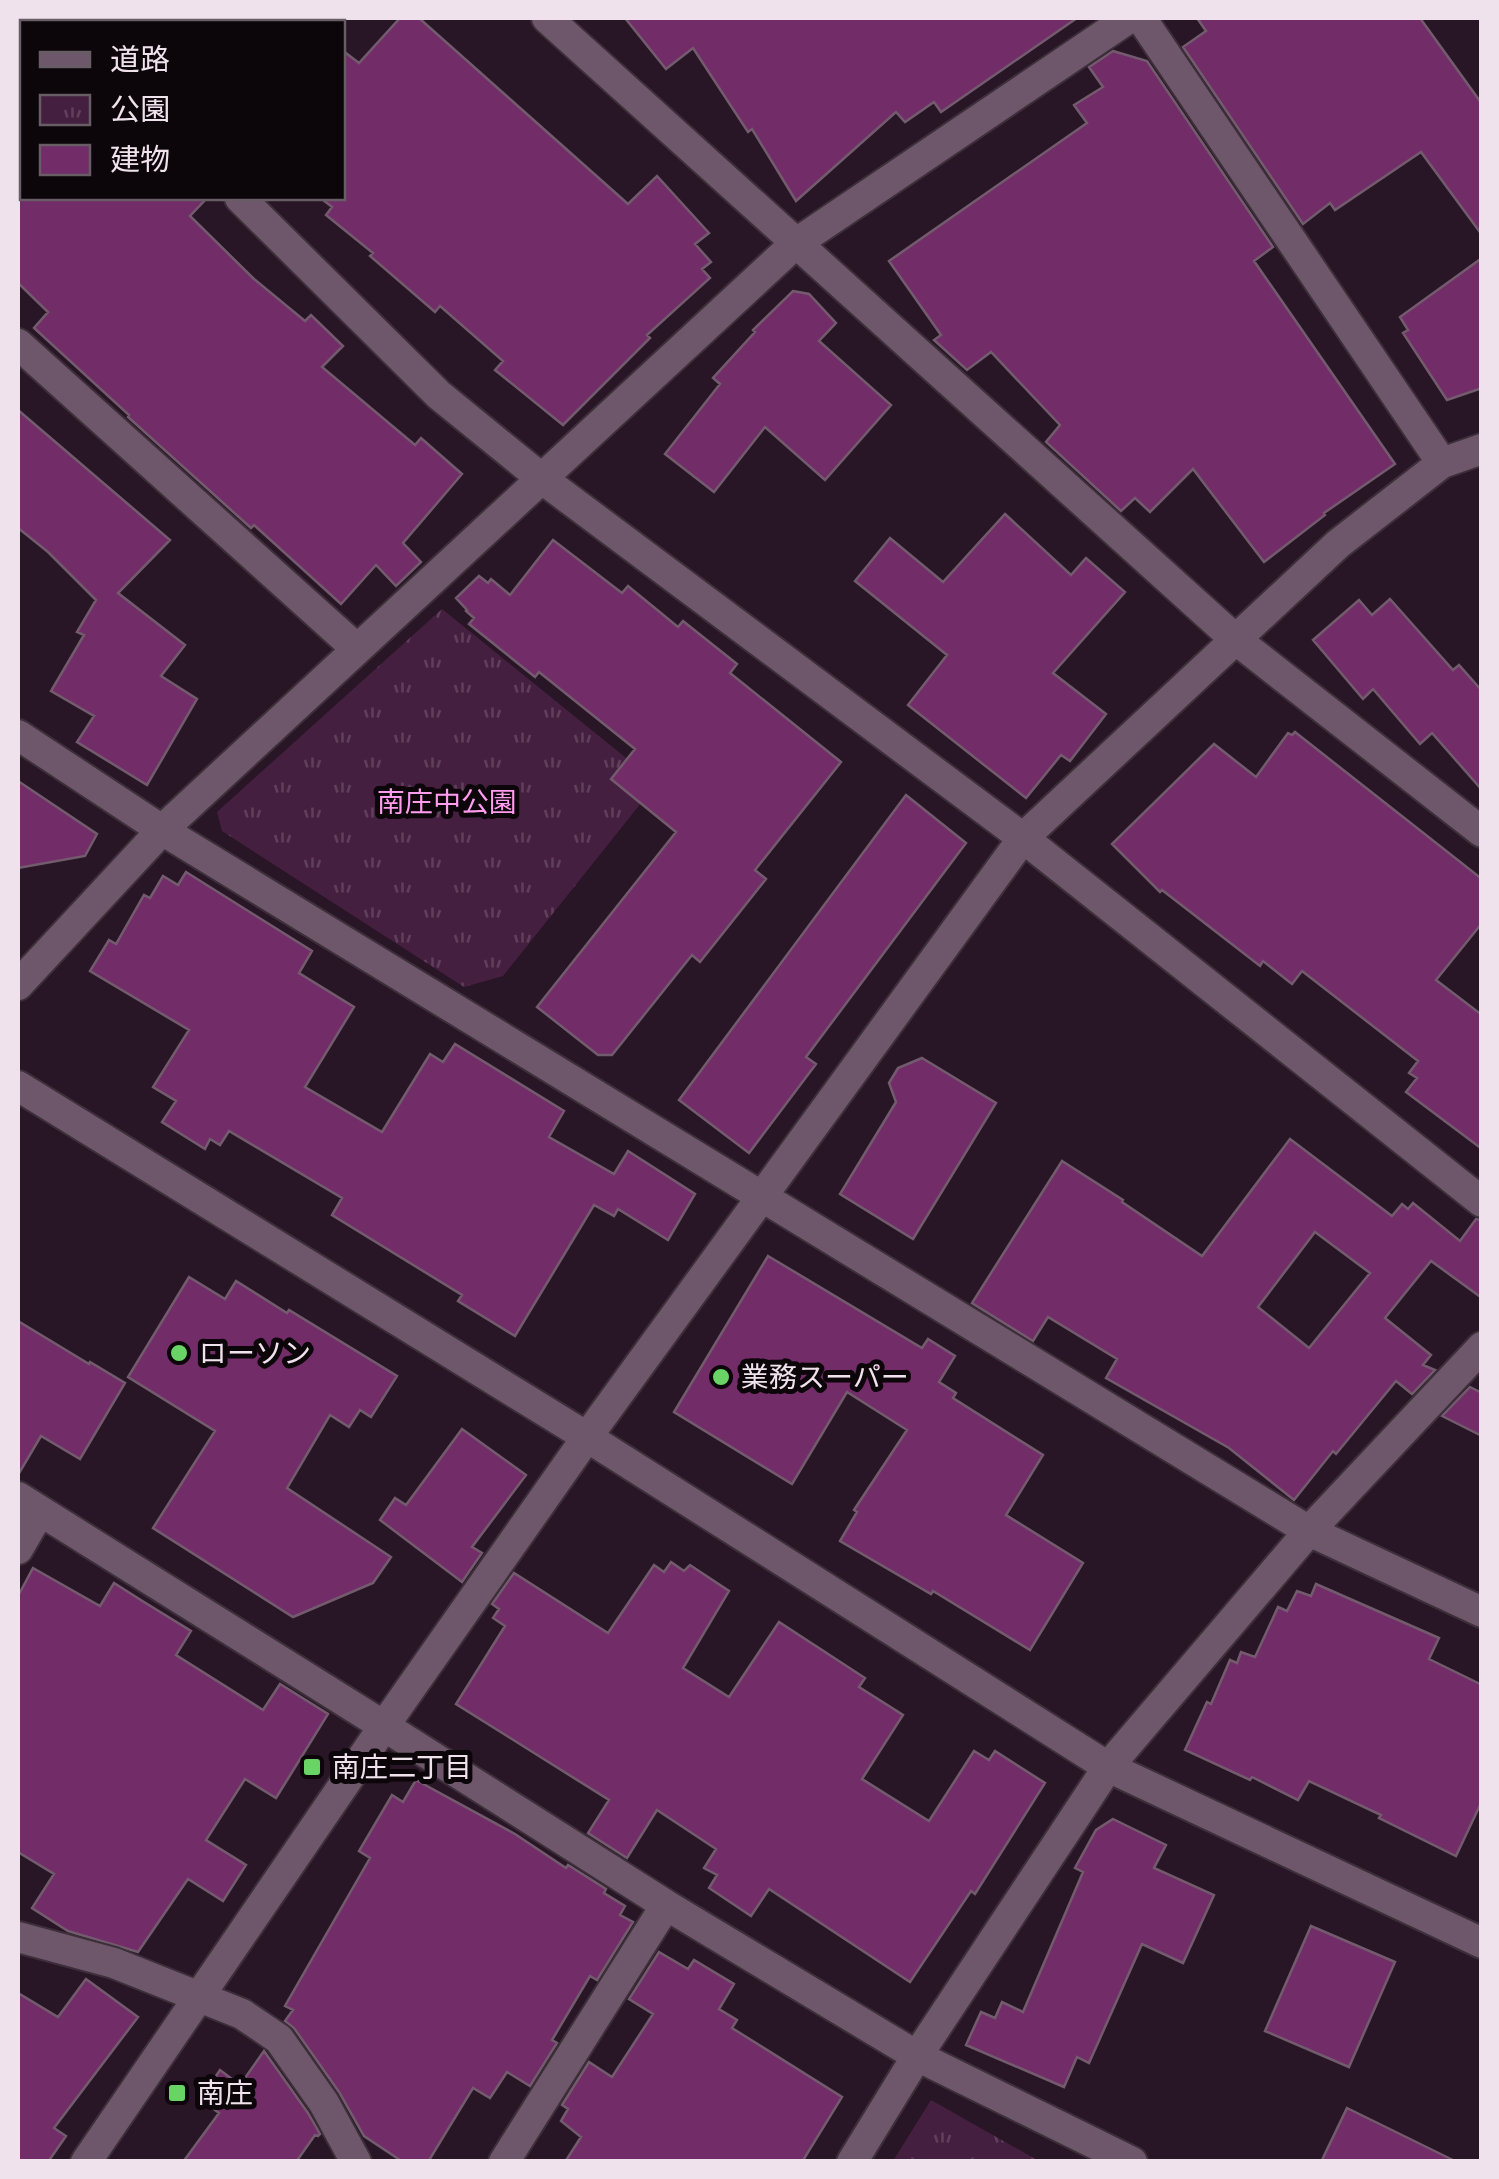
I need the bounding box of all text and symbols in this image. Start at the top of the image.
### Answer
legend [20,20,345,200]
text: 道路 [110,38,170,81]
text: 公園 [110,88,170,131]
text: 建物 [110,138,170,181]
park label: 南庄中公園 [377,783,517,822]
place label: ローソン [199,1334,311,1373]
marker: ローソン [168,1342,190,1364]
place label: 業務スーパー [741,1358,909,1397]
marker: 業務スーパー [710,1366,732,1388]
place label: 南庄二丁目 [332,1748,472,1787]
marker: 南庄二丁目 [301,1756,323,1778]
place label: 南庄 [197,2074,253,2113]
marker: 南庄 [166,2082,188,2104]

